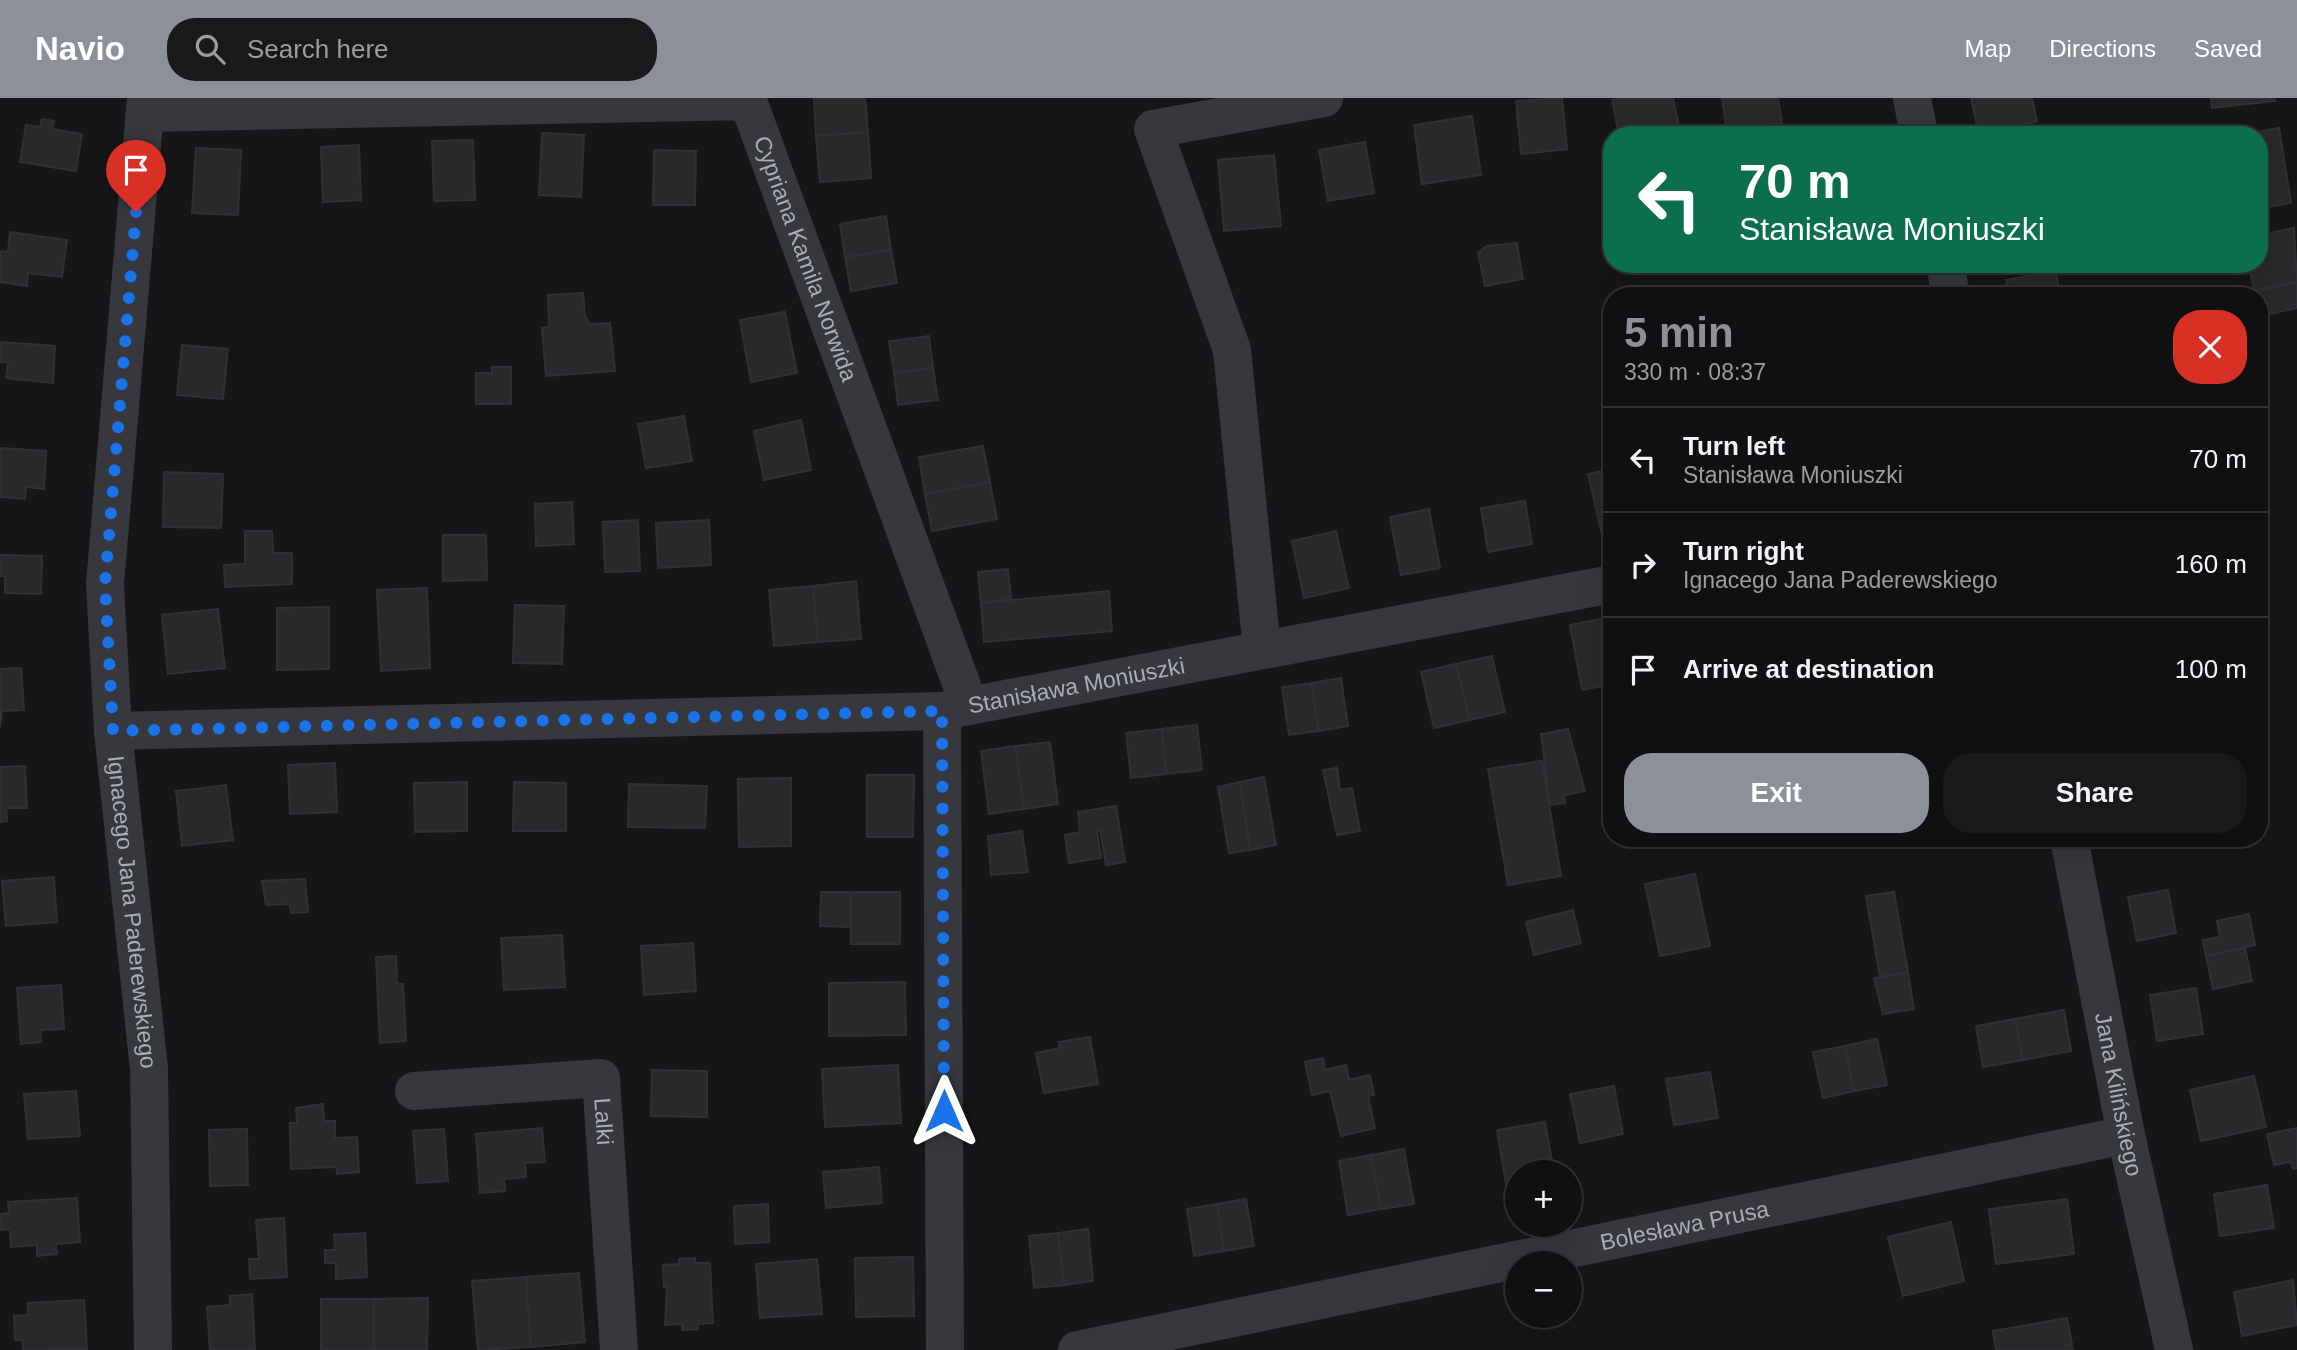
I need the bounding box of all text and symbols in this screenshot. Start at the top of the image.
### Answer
search box [167,18,657,81]
text: Navio [35,30,125,67]
icon: search [191,30,229,68]
text: Search here [247,34,389,64]
text: Map [1965,35,2011,62]
text: Directions [2049,35,2156,62]
text: Saved [2194,35,2262,62]
street label: Cypriana Kamila Norwida [749,132,863,385]
pin [106,140,166,212]
icon: arrive [117,151,155,189]
icon: left [1624,154,1715,245]
text: 70 m [1739,154,1851,208]
text: Stanisława Moniuszki [1739,211,2045,247]
text: 5 min [1624,309,1734,356]
button: close [2173,310,2247,384]
text: 330 m · 08:37 [1624,359,1766,385]
text: Turn left [1683,431,1785,461]
icon: left [1624,441,1662,479]
text: 70 m [2189,444,2247,474]
text: Stanisława Moniuszki [1683,462,1903,488]
text: Turn right [1683,536,1804,566]
icon: right [1624,546,1662,584]
text: 160 m [2175,549,2247,579]
text: Ignacego Jana Paderewskiego [1683,567,1998,593]
icon: arrive [1624,651,1662,689]
street label: Stanisława Moniuszki [966,652,1187,719]
text: Arrive at destination [1683,654,1934,684]
text: 100 m [2175,654,2247,684]
button: Exit [1624,753,1929,833]
button: Share [1943,753,2247,833]
street label: Ignacego Jana Paderewskiego [103,754,162,1070]
street label: Jana Kilińskiego [2090,1010,2148,1179]
position arrow [907,1074,981,1148]
street label: Lalki [589,1097,618,1146]
map controls [1505,1160,1582,1328]
button: + [1505,1160,1582,1237]
street label: Bolesława Prusa [1598,1196,1771,1255]
button: − [1505,1251,1582,1328]

